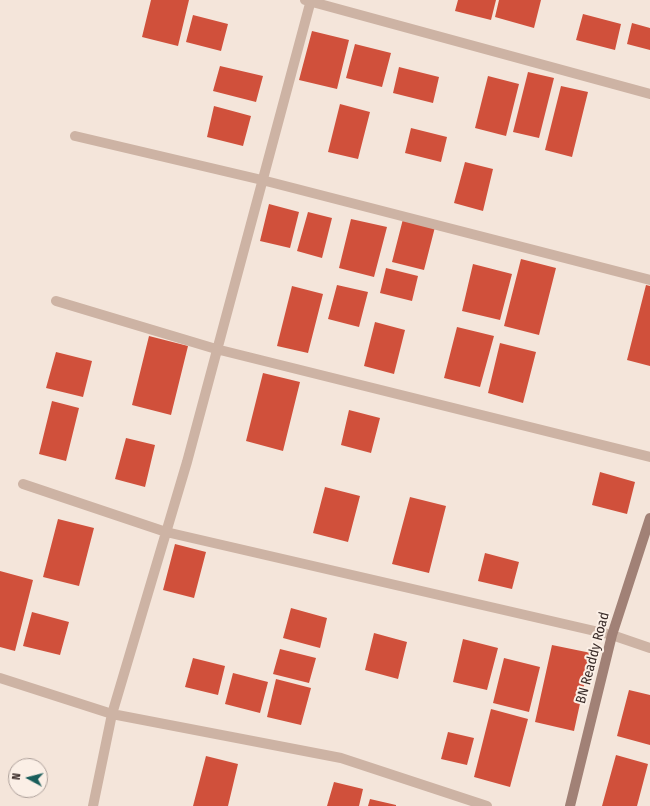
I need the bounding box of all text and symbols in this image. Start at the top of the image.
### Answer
street label: BN Readdy Road [573,610,613,706]
north arrow [8,758,48,798]
text: N [10,773,23,781]

